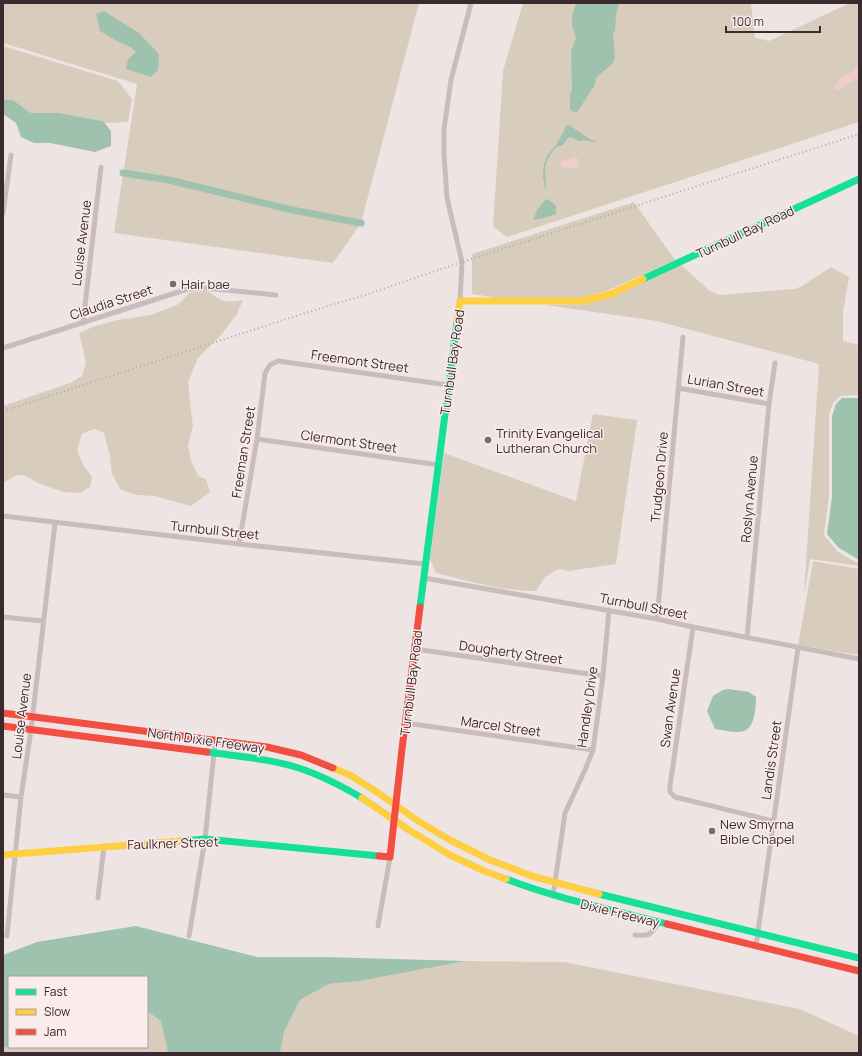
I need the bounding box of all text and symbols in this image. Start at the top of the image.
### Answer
scale bar [726,8,820,34]
text: 100 m [732,13,764,30]
street label: Louise Avenue [67,199,95,287]
street label: Turnbull Bay Road [693,201,797,263]
place label: Hair bae [181,275,230,293]
marker: Hair bae [168,279,178,289]
street label: Claudia Street [67,280,155,324]
street label: Turnbull Bay Road [436,308,468,416]
street label: Freemont Street [310,345,410,377]
street label: Lurian Street [686,369,766,401]
street label: Freeman Street [227,405,259,499]
place label: Trinity Evangelical Lutheran Church [496,424,603,457]
street label: Clermont Street [300,425,398,457]
street label: Trudgeon Drive [646,431,672,523]
marker: Trinity Evangelical Lutheran Church [483,435,493,445]
street label: Roslyn Avenue [736,454,762,543]
street label: Turnbull Street [170,516,260,544]
street label: Turnbull Street [598,589,690,623]
street label: Turnbull Bay Road [396,629,426,737]
street label: Dougherty Street [458,636,564,668]
street label: Handley Drive [572,665,602,749]
street label: Swan Avenue [656,667,685,749]
street label: Louise Avenue [7,672,35,760]
street label: Marcel Street [460,711,542,741]
street label: Landis Street [757,719,785,801]
street label: North Dixie Freeway [146,723,266,757]
place label: New Smyrna Bible Chapel [720,815,795,848]
marker: New Smyrna Bible Chapel [707,826,717,836]
street label: Faulkner Street [127,832,219,854]
street label: Dixie Freeway [578,894,662,932]
legend [8,976,148,1048]
text: Fast [44,983,68,1000]
text: Slow [44,1003,70,1020]
text: Jam [44,1023,66,1040]

